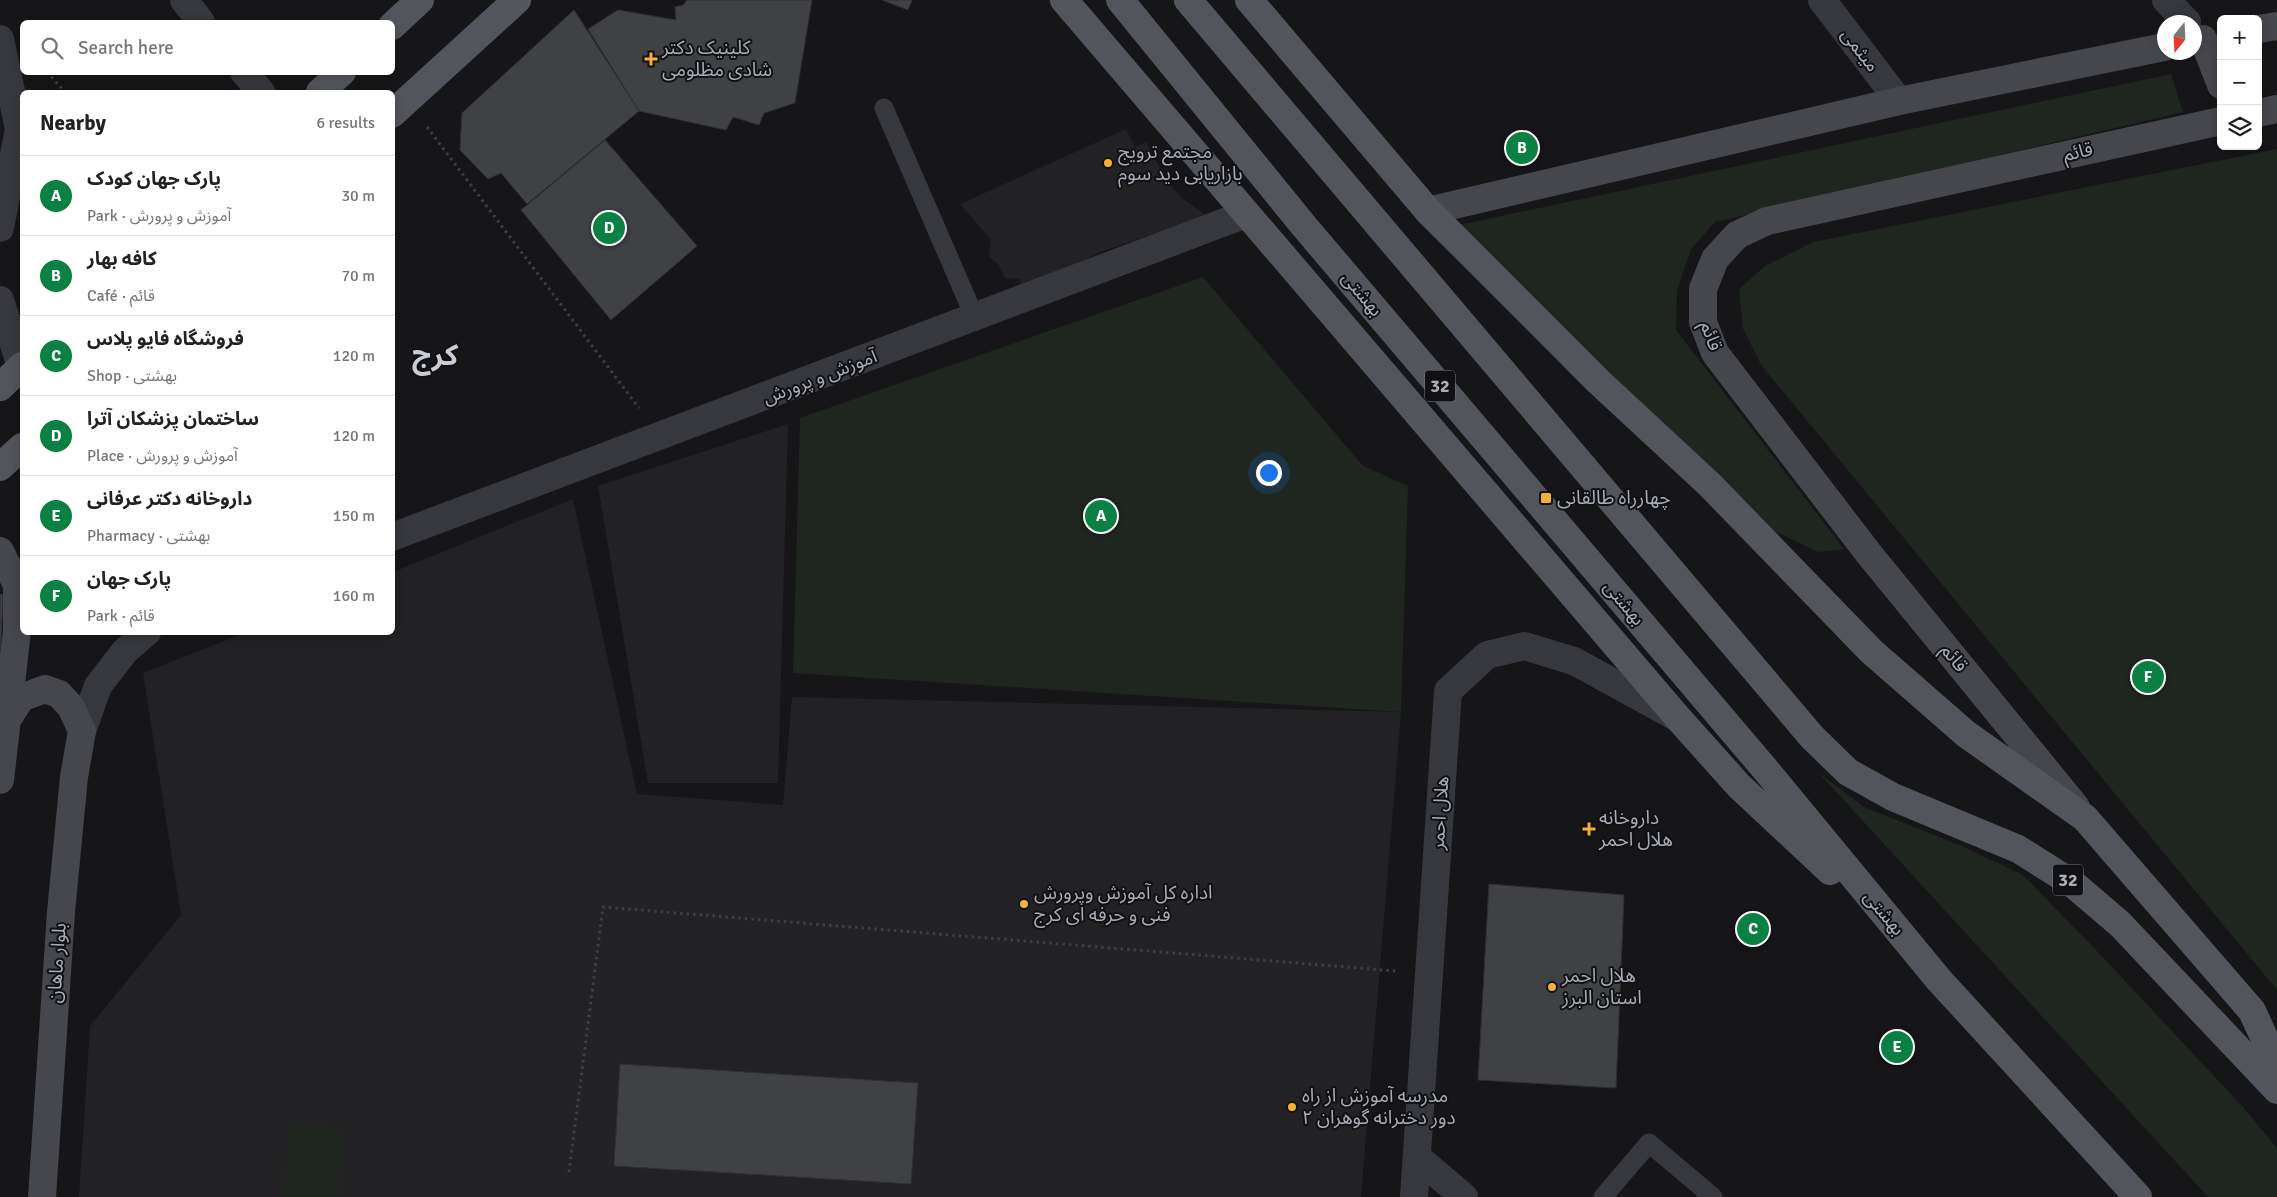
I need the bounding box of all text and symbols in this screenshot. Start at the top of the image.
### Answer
north arrow [2157,15,2202,60]
map controls [2217,15,2262,150]
button: + [2217,15,2262,60]
search box [20,20,395,75]
street label: میثمی [1835,23,1885,77]
icon: search [38,34,66,62]
text: Search here [78,36,174,60]
place label: کلینیک دکتر شادی مظلومی [661,36,772,82]
marker: کلینیک دکتر شادی مظلومی [644,52,658,66]
button: − [2217,60,2262,105]
button: layers [2217,105,2262,150]
text: Nearby [40,110,106,136]
text: 6 results [316,113,375,133]
pin: B [1506,129,1538,167]
street label: قائم [2061,137,2096,169]
place label: مجتمع ترویج بازاریابی دید سوم [1118,140,1243,188]
marker: مجتمع ترویج بازاریابی دید سوم [1102,157,1114,169]
text: پارک جهان کودک [87,167,221,191]
text: A [51,186,61,206]
text: 30 m [341,186,375,206]
text: Park · آموزش و پرورش [87,206,231,226]
pin: D [593,209,625,247]
text: کافه بهار [87,247,157,271]
text: B [51,266,61,286]
text: 70 m [341,266,375,286]
street label: بهشتى [1336,266,1388,322]
text: Café · قائم [87,286,155,306]
street label: قائم [1693,318,1727,355]
text: فروشگاه فایو پلاس [87,327,244,351]
district label: کرج [412,338,459,376]
street label: آموزش و پرورش [759,344,882,410]
text: C [51,346,61,366]
text: 120 m [333,346,375,366]
text: Shop · بهشتى [87,366,177,386]
road number: 32 [1425,371,1455,402]
text: ساختمان پزشکان آترا [87,407,259,431]
text: D [51,426,61,446]
text: 120 m [333,426,375,446]
text: Place · آموزش و پرورش [87,446,238,466]
your location [1256,460,1282,486]
place label: چهارراه طالقانی [1557,486,1671,510]
text: داروخانه دکتر عرفانی [87,487,252,511]
marker: چهارراه طالقانی [1539,491,1553,505]
pin: A [1085,497,1117,535]
text: E [51,506,61,526]
text: 150 m [333,506,375,526]
text: Pharmacy · بهشتى [87,526,210,546]
text: پارک جهان [87,567,171,591]
street label: بهشتى [1598,575,1650,631]
text: F [52,586,60,606]
text: 160 m [333,586,375,606]
text: Park · قائم [87,606,155,626]
street label: قائم [1934,639,1973,678]
pin: F [2132,658,2164,696]
street label: هلال احمر [1425,775,1455,852]
place label: داروخانه هلال احمر [1598,806,1673,852]
marker: داروخانه هلال احمر [1583,823,1595,835]
road number: 32 [2053,864,2083,896]
place label: اداره کل آموزش وپرورش فنی و حرفه ای کرج [1034,881,1213,928]
street label: بهشتى [1858,885,1910,941]
marker: اداره کل آموزش وپرورش فنی و حرفه ای کرج [1018,898,1030,910]
pin: C [1737,910,1769,948]
street label: بلوار ماهان [42,922,72,1004]
place label: هلال احمر استان البرز [1561,964,1642,1010]
marker: هلال احمر استان البرز [1546,981,1558,993]
pin: E [1881,1028,1913,1066]
place label: مدرسه آموزش از راه دور دخترانه گوهران ۲ [1302,1084,1456,1130]
marker: مدرسه آموزش از راه دور دخترانه گوهران ۲ [1286,1101,1298,1113]

